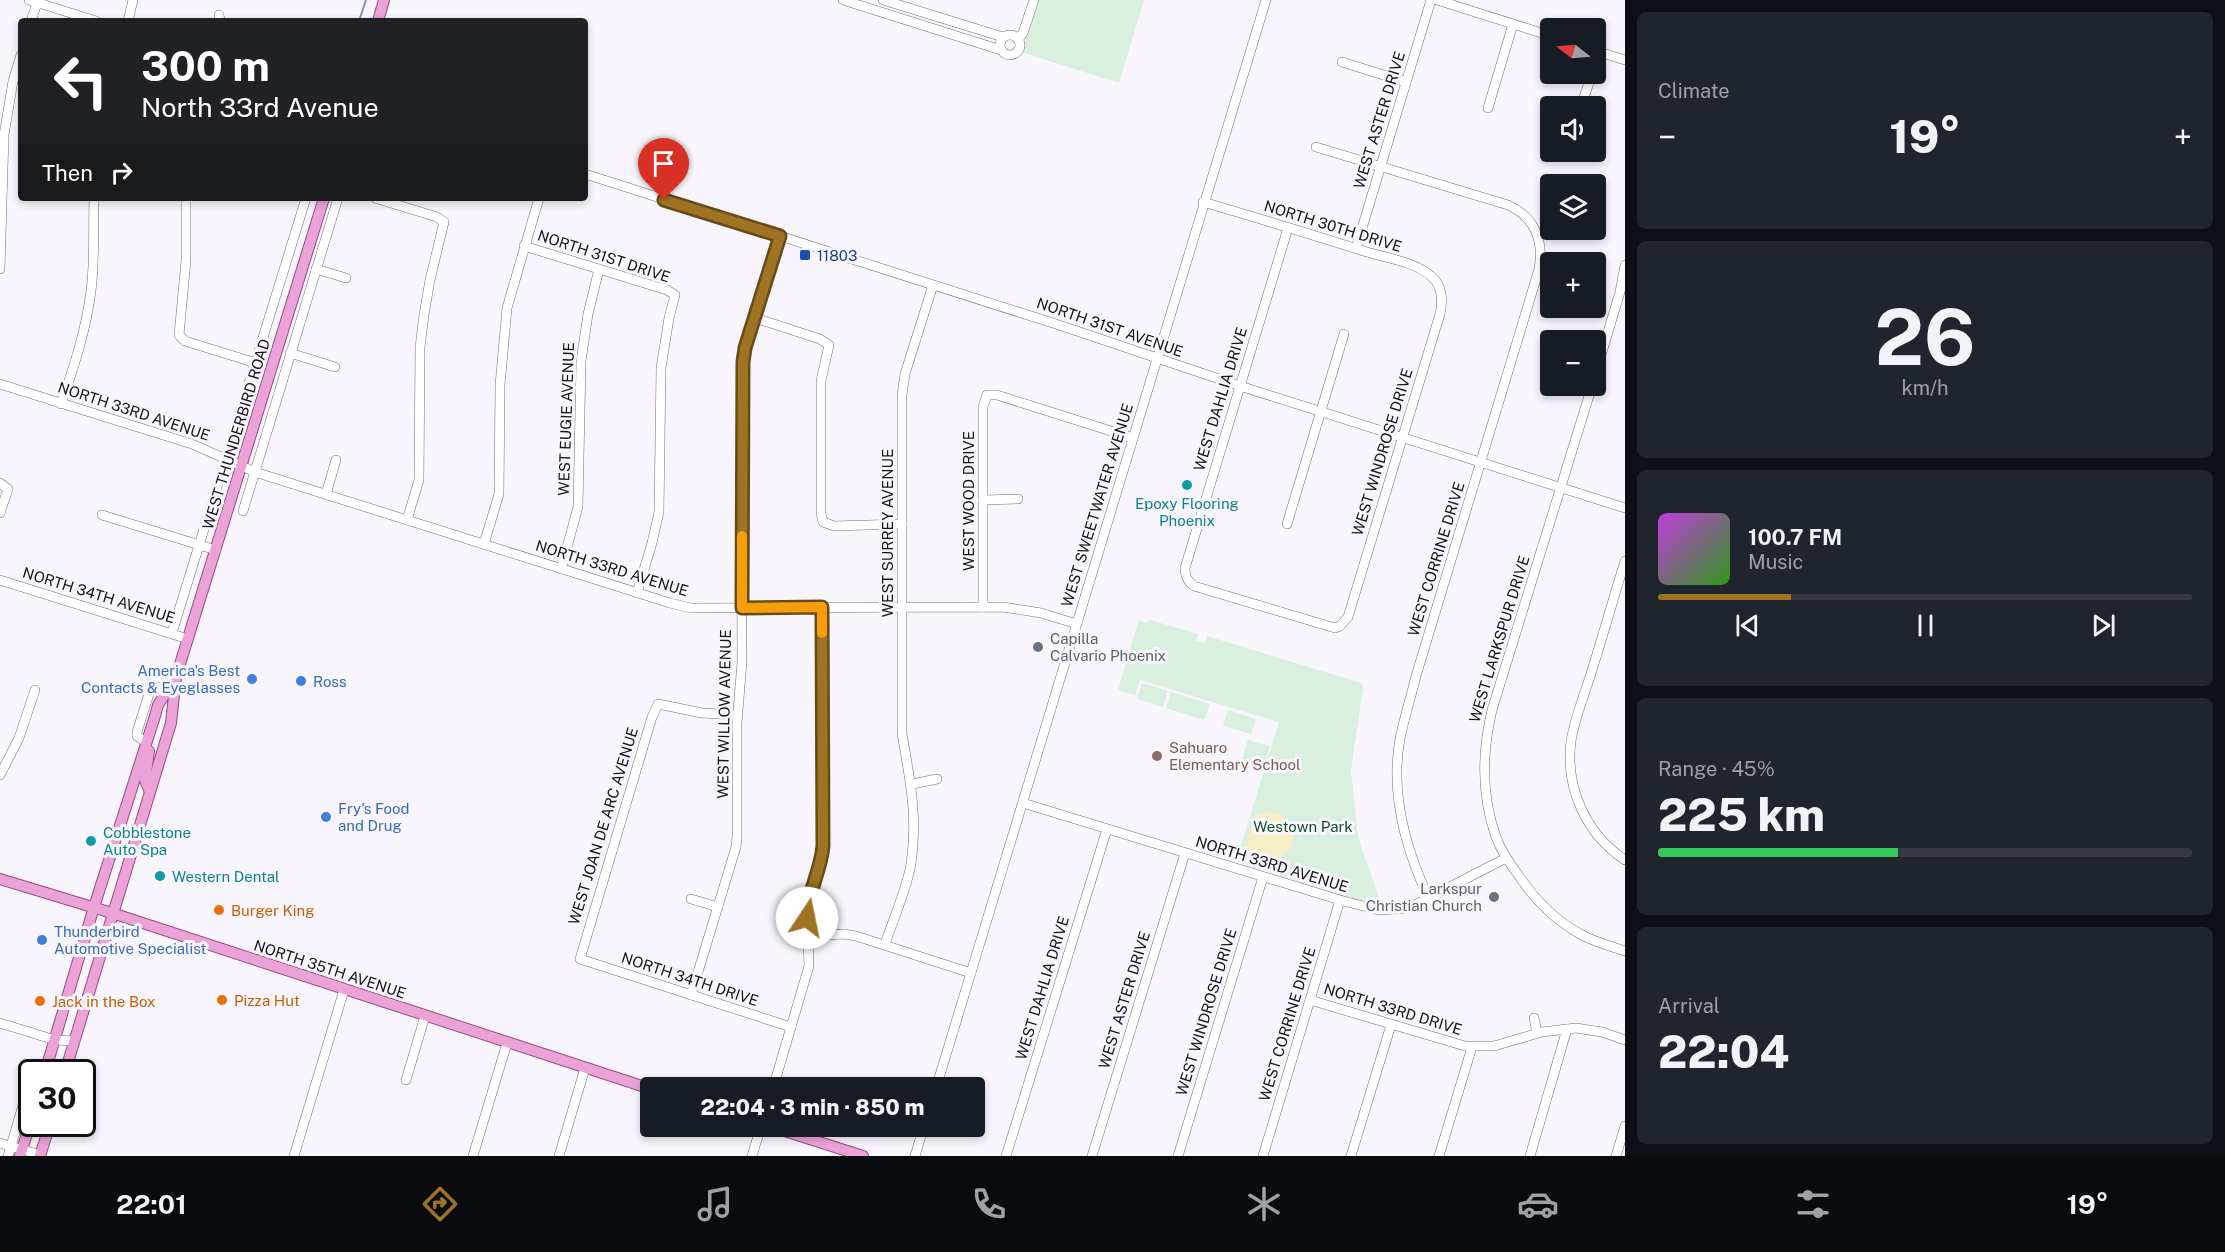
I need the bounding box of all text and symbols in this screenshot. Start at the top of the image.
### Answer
north arrow [1540,18,1606,84]
map controls [1540,18,1606,396]
text: 300 m [141,41,270,90]
icon: left [42,42,120,120]
street label: WEST ASTER DRIVE [1350,49,1408,191]
text: Climate [1658,79,1730,103]
text: North 33rd Avenue [141,91,379,123]
button: sound [1540,96,1606,162]
text: 19° [1889,110,1961,163]
text: − [1658,118,1676,156]
text: + [2174,118,2192,156]
pin [638,138,689,200]
icon: arrive [647,147,680,180]
icon: right [105,156,138,189]
text: Then [42,160,93,186]
button: layers [1540,174,1606,240]
street label: NORTH 30TH DRIVE [1262,197,1404,255]
street label: NORTH 31ST DRIVE [536,227,672,285]
place label: 11803 [817,247,857,264]
marker: 11803 [798,248,812,262]
button: + [1540,252,1606,318]
text: 26 [1874,291,1976,383]
street label: NORTH 31ST AVENUE [1035,294,1185,360]
street label: WEST DAHLIA DRIVE [1190,325,1250,473]
button: − [1540,330,1606,396]
street label: WEST THUNDERBIRD ROAD [199,337,273,531]
street label: WEST EUGIE AVENUE [555,342,577,496]
street label: WEST WINDROSE DRIVE [1348,366,1416,538]
text: km/h [1901,376,1949,400]
street label: NORTH 33RD AVENUE [56,378,212,444]
street label: WEST SWEETWATER AVENUE [1058,401,1136,609]
street label: WEST WOOD DRIVE [960,431,977,571]
street label: WEST SURREY AVENUE [879,449,896,617]
marker: Epoxy Flooring Phoenix [1180,478,1194,492]
street label: WEST CORRINE DRIVE [1404,480,1468,638]
place label: Epoxy Flooring Phoenix [1135,495,1239,529]
text: 100.7 FM [1748,524,1842,550]
street label: NORTH 33RD AVENUE [534,537,690,599]
text: Music [1748,550,1803,574]
street label: WEST LARKSPUR DRIVE [1466,554,1532,724]
street label: NORTH 34TH AVENUE [21,564,177,626]
icon: previous [1731,609,1764,642]
icon: pause [1909,609,1942,642]
icon: next [2087,609,2120,642]
street label: WEST WILLOW AVENUE [714,629,734,799]
place label: Capilla Calvario Phoenix [1050,630,1166,664]
marker: Capilla Calvario Phoenix [1031,640,1045,654]
place label: America's Best Contacts & Eyeglasses [81,662,240,696]
marker: America's Best Contacts & Eyeglasses [245,672,259,686]
place label: Ross [313,673,346,690]
marker: Ross [294,674,308,688]
street label: WEST JOAN DE ARC AVENUE [565,725,641,927]
place label: Sahuaro Elementary School [1169,739,1301,773]
marker: Sahuaro Elementary School [1150,749,1164,763]
text: Range · 45% [1658,757,1775,781]
text: 225 km [1658,788,1825,841]
place label: Fry's Food and Drug [338,800,410,834]
marker: Fry's Food and Drug [319,810,333,824]
park label: Westown Park [1253,818,1353,835]
place label: Cobblestone Auto Spa [103,824,191,858]
street label: NORTH 33RD AVENUE [1194,833,1350,895]
marker: Cobblestone Auto Spa [84,834,98,848]
place label: Western Dental [172,868,280,885]
marker: Western Dental [153,869,167,883]
place label: Larkspur Christian Church [1366,880,1482,914]
position arrow [775,886,839,950]
marker: Larkspur Christian Church [1487,890,1501,904]
place label: Burger King [231,902,315,919]
marker: Burger King [212,903,226,917]
street label: WEST DAHLIA DRIVE [1012,914,1072,1062]
place label: Thunderbird Automotive Specialist [54,923,207,957]
street label: WEST WINDROSE DRIVE [1172,926,1240,1098]
street label: WEST ASTER DRIVE [1095,929,1153,1071]
marker: Thunderbird Automotive Specialist [35,933,49,947]
street label: NORTH 35TH AVENUE [252,936,408,1002]
street label: WEST CORRINE DRIVE [1255,945,1319,1103]
street label: NORTH 34TH DRIVE [619,949,761,1009]
street label: NORTH 33RD DRIVE [1322,980,1464,1038]
place label: Pizza Hut [234,992,300,1009]
place label: Jack in the Box [52,993,155,1010]
marker: Pizza Hut [215,993,229,1007]
marker: Jack in the Box [33,994,47,1008]
text: Arrival [1658,994,1720,1018]
text: 22:04 [1658,1025,1789,1078]
speed limit sign: 30 [18,1059,96,1137]
text: 22:04 · 3 min · 850 m [701,1094,924,1120]
icon: directions [419,1183,461,1225]
icon: music [694,1183,736,1225]
icon: phone [968,1183,1010,1225]
icon: climate [1243,1183,1285,1225]
icon: car [1517,1183,1559,1225]
icon: filters [1792,1183,1834,1225]
text: 22:01 [116,1188,187,1220]
text: 19° [2067,1188,2109,1220]

